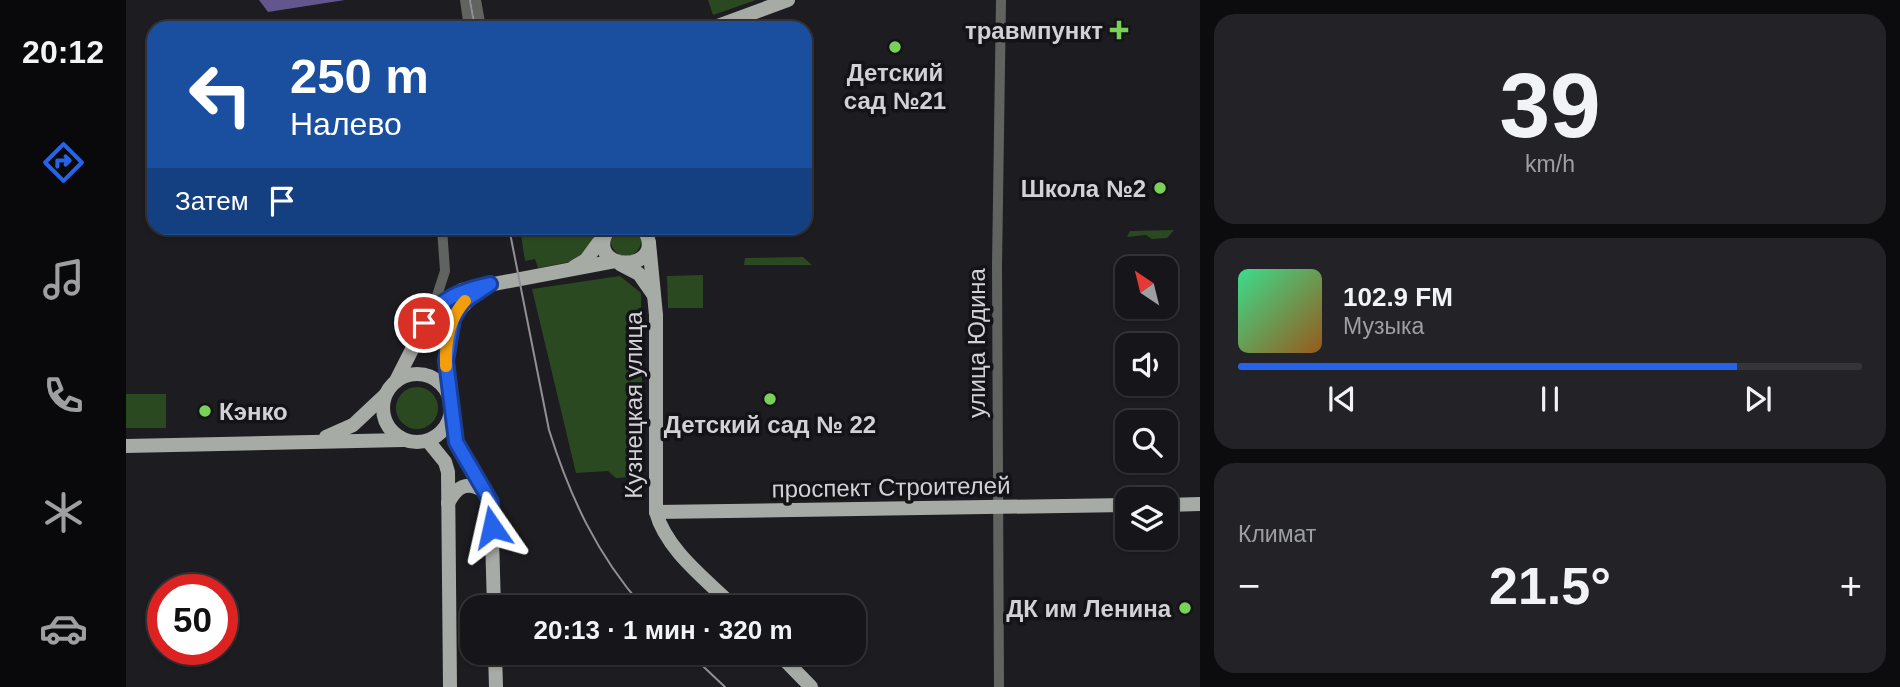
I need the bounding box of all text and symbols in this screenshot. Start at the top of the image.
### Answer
place label: травмпункт [965,17,1103,44]
marker: травмпункт [1109,20,1129,40]
text: 20:12 [22,34,104,70]
marker: Детский сад №21 [887,39,903,55]
icon: left [175,49,266,140]
text: 250 m [290,49,429,103]
text: 39 [1499,55,1601,156]
place label: Детский сад №21 [844,59,946,114]
text: Налево [290,106,402,142]
icon: directions [39,138,88,187]
text: km/h [1525,151,1575,177]
place label: Школа №2 [1021,175,1146,202]
marker: Школа №2 [1152,180,1168,196]
icon: arrive [263,182,301,220]
text: Затем [175,186,249,216]
icon: music [39,255,88,304]
north arrow [1115,256,1178,318]
map controls [1115,256,1178,550]
street label: улица Юдина [963,267,990,418]
text: 102.9 FM [1343,282,1453,312]
pin [394,293,454,353]
icon: arrive [405,304,443,342]
street label: Кузнецкая улица [620,311,647,499]
text: Музыка [1343,313,1424,339]
button: sound [1115,333,1178,396]
icon: phone [39,371,88,420]
icon: previous [1323,380,1361,418]
icon: pause [1531,380,1569,418]
icon: next [1739,380,1777,418]
marker: Детский сад № 22 [762,391,778,407]
place label: Кэнко [219,398,288,425]
marker: Кэнко [197,403,213,419]
button: search [1115,410,1178,473]
place label: Детский сад № 22 [664,411,876,438]
street label: проспект Строителей [771,471,1011,503]
button: layers [1115,487,1178,550]
icon: climate [39,488,88,537]
position arrow [455,490,529,564]
text: Климат [1238,521,1316,547]
text: 21.5° [1489,557,1611,615]
text: − [1238,565,1260,607]
text: + [1840,565,1862,607]
speed limit sign: 50 [147,574,238,665]
place label: ДК им Ленина [1006,595,1172,622]
marker: ДК им Ленина [1177,600,1193,616]
icon: car [39,604,88,653]
text: 20:13 · 1 мин · 320 m [533,615,793,645]

